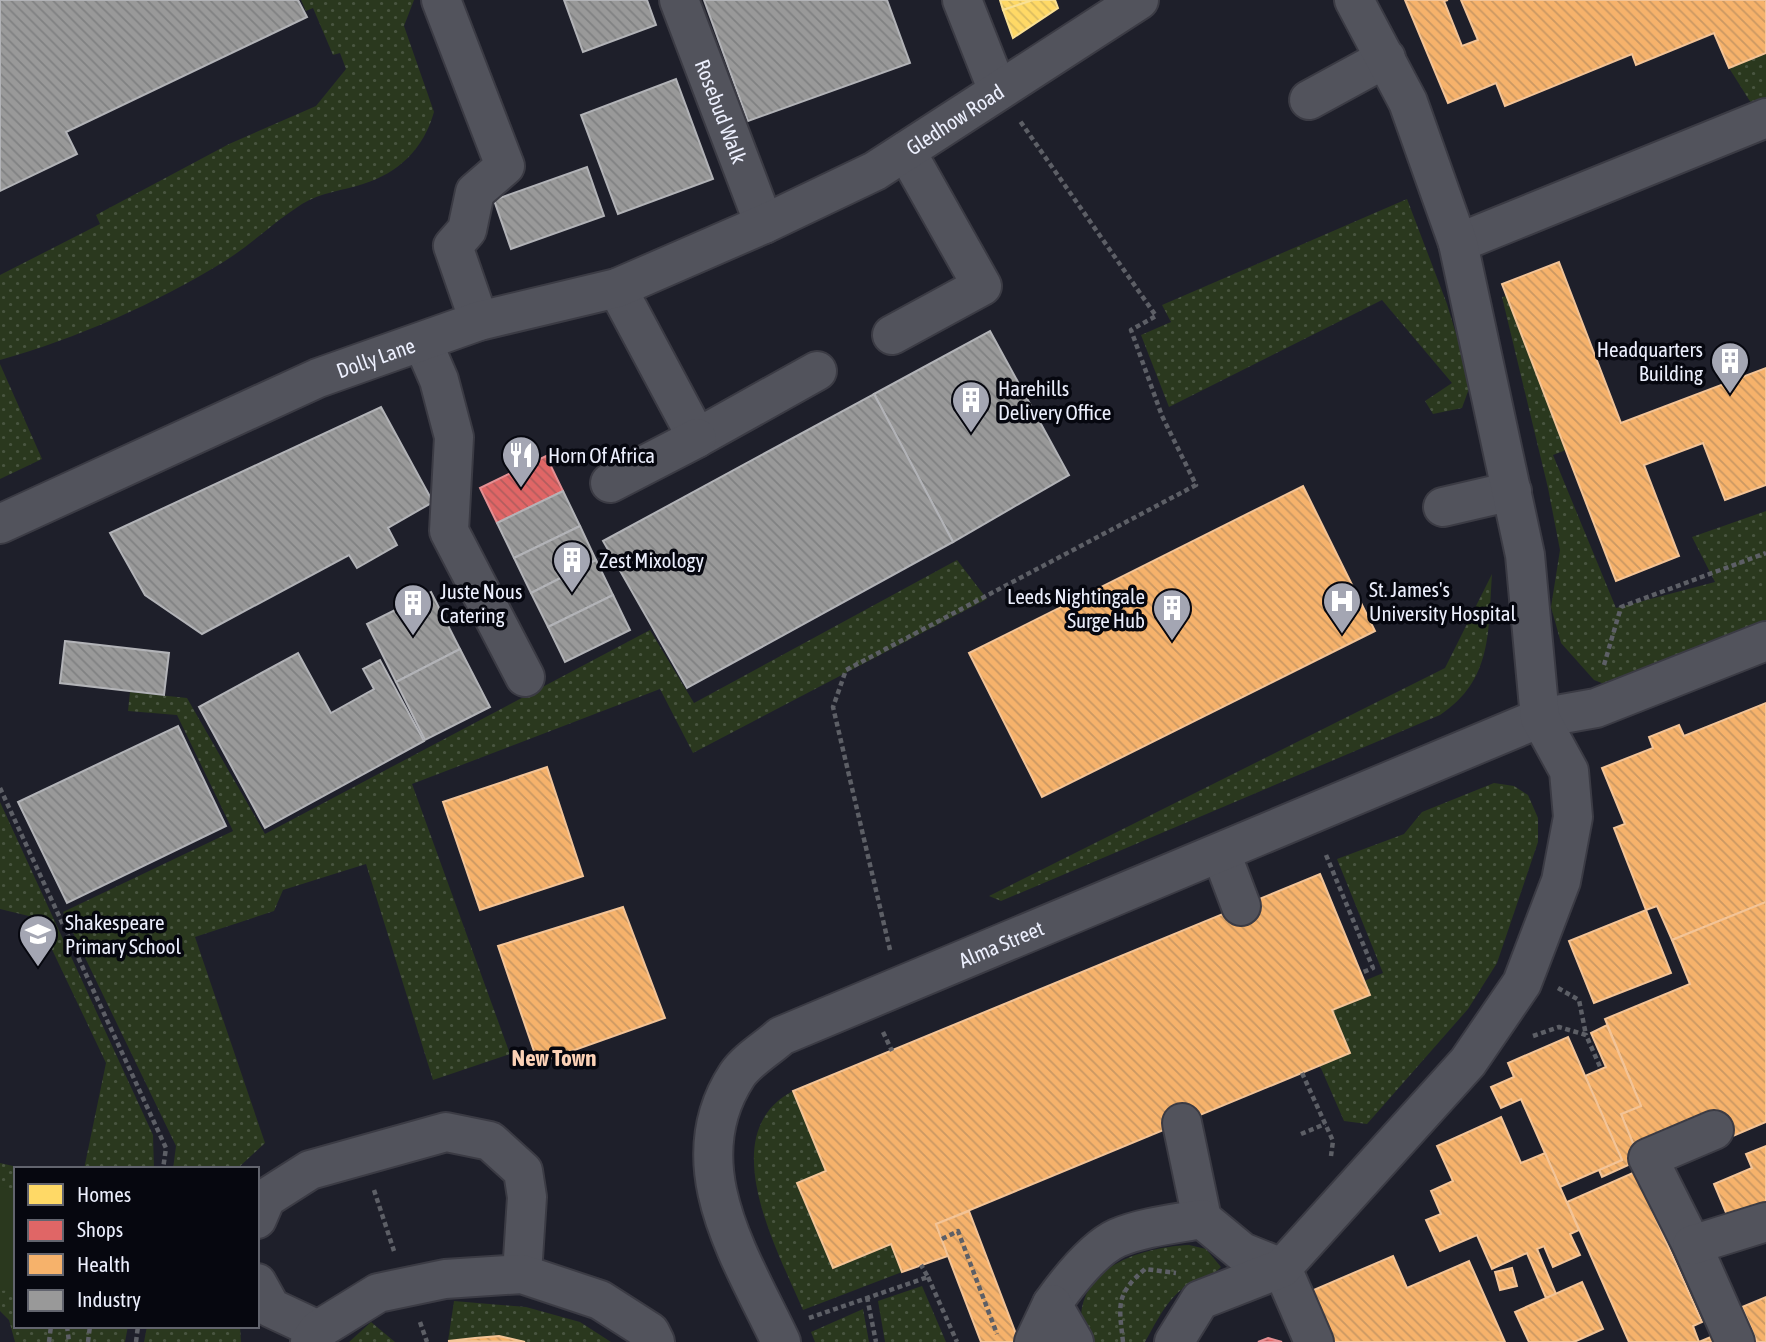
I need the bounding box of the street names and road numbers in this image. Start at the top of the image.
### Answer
street label: Rosebud Walk [691,56,752,167]
street label: Gledhow Road [902,79,1008,160]
street label: Dolly Lane [333,333,418,383]
street label: Alma Street [955,915,1047,972]

